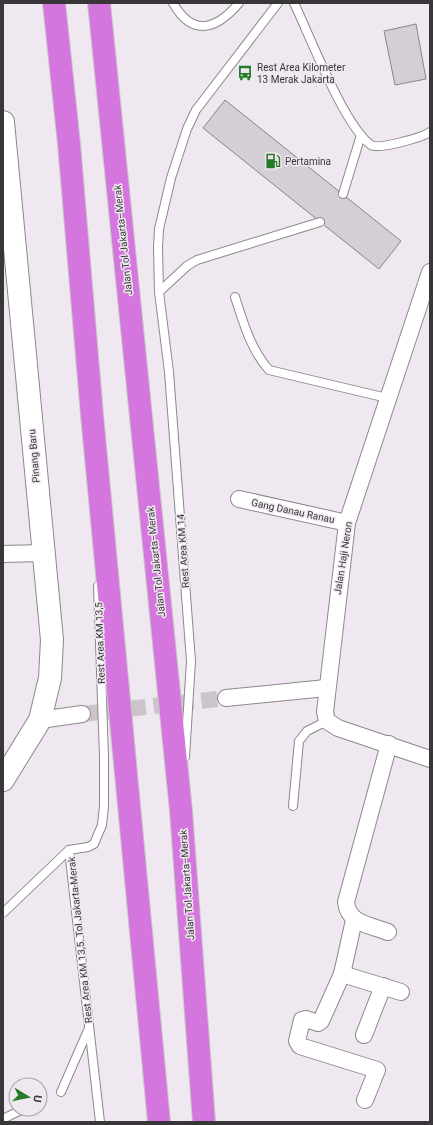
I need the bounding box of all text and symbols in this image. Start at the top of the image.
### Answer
place label: Rest Area Kilometer 13 Merak Jakarta [257,62,346,85]
bus stop icon: Rest Area Kilometer 13 Merak Jakarta [236,64,254,82]
fuel station icon: Pertamina [264,152,282,170]
place label: Pertamina [285,156,331,167]
street label: Jalan Tol Jakarta–Merak [112,183,134,296]
street label: Pinang Baru [26,429,42,483]
street label: Gang Danau Ranau [250,497,336,525]
street label: Jalan Tol Jakarta–Merak [145,505,167,618]
street label: Rest Area KM 14 [175,513,191,588]
street label: Jalan Haji Neron [332,521,354,595]
street label: Rest Area KM 13,5 [93,602,107,684]
street label: Jalan Tol Jakarta–Merak [178,828,196,941]
street label: Rest Area KM 13,5. Tol Jakarta-Merak [66,855,94,1024]
north arrow [8,1077,48,1117]
text: U [30,1094,44,1103]

